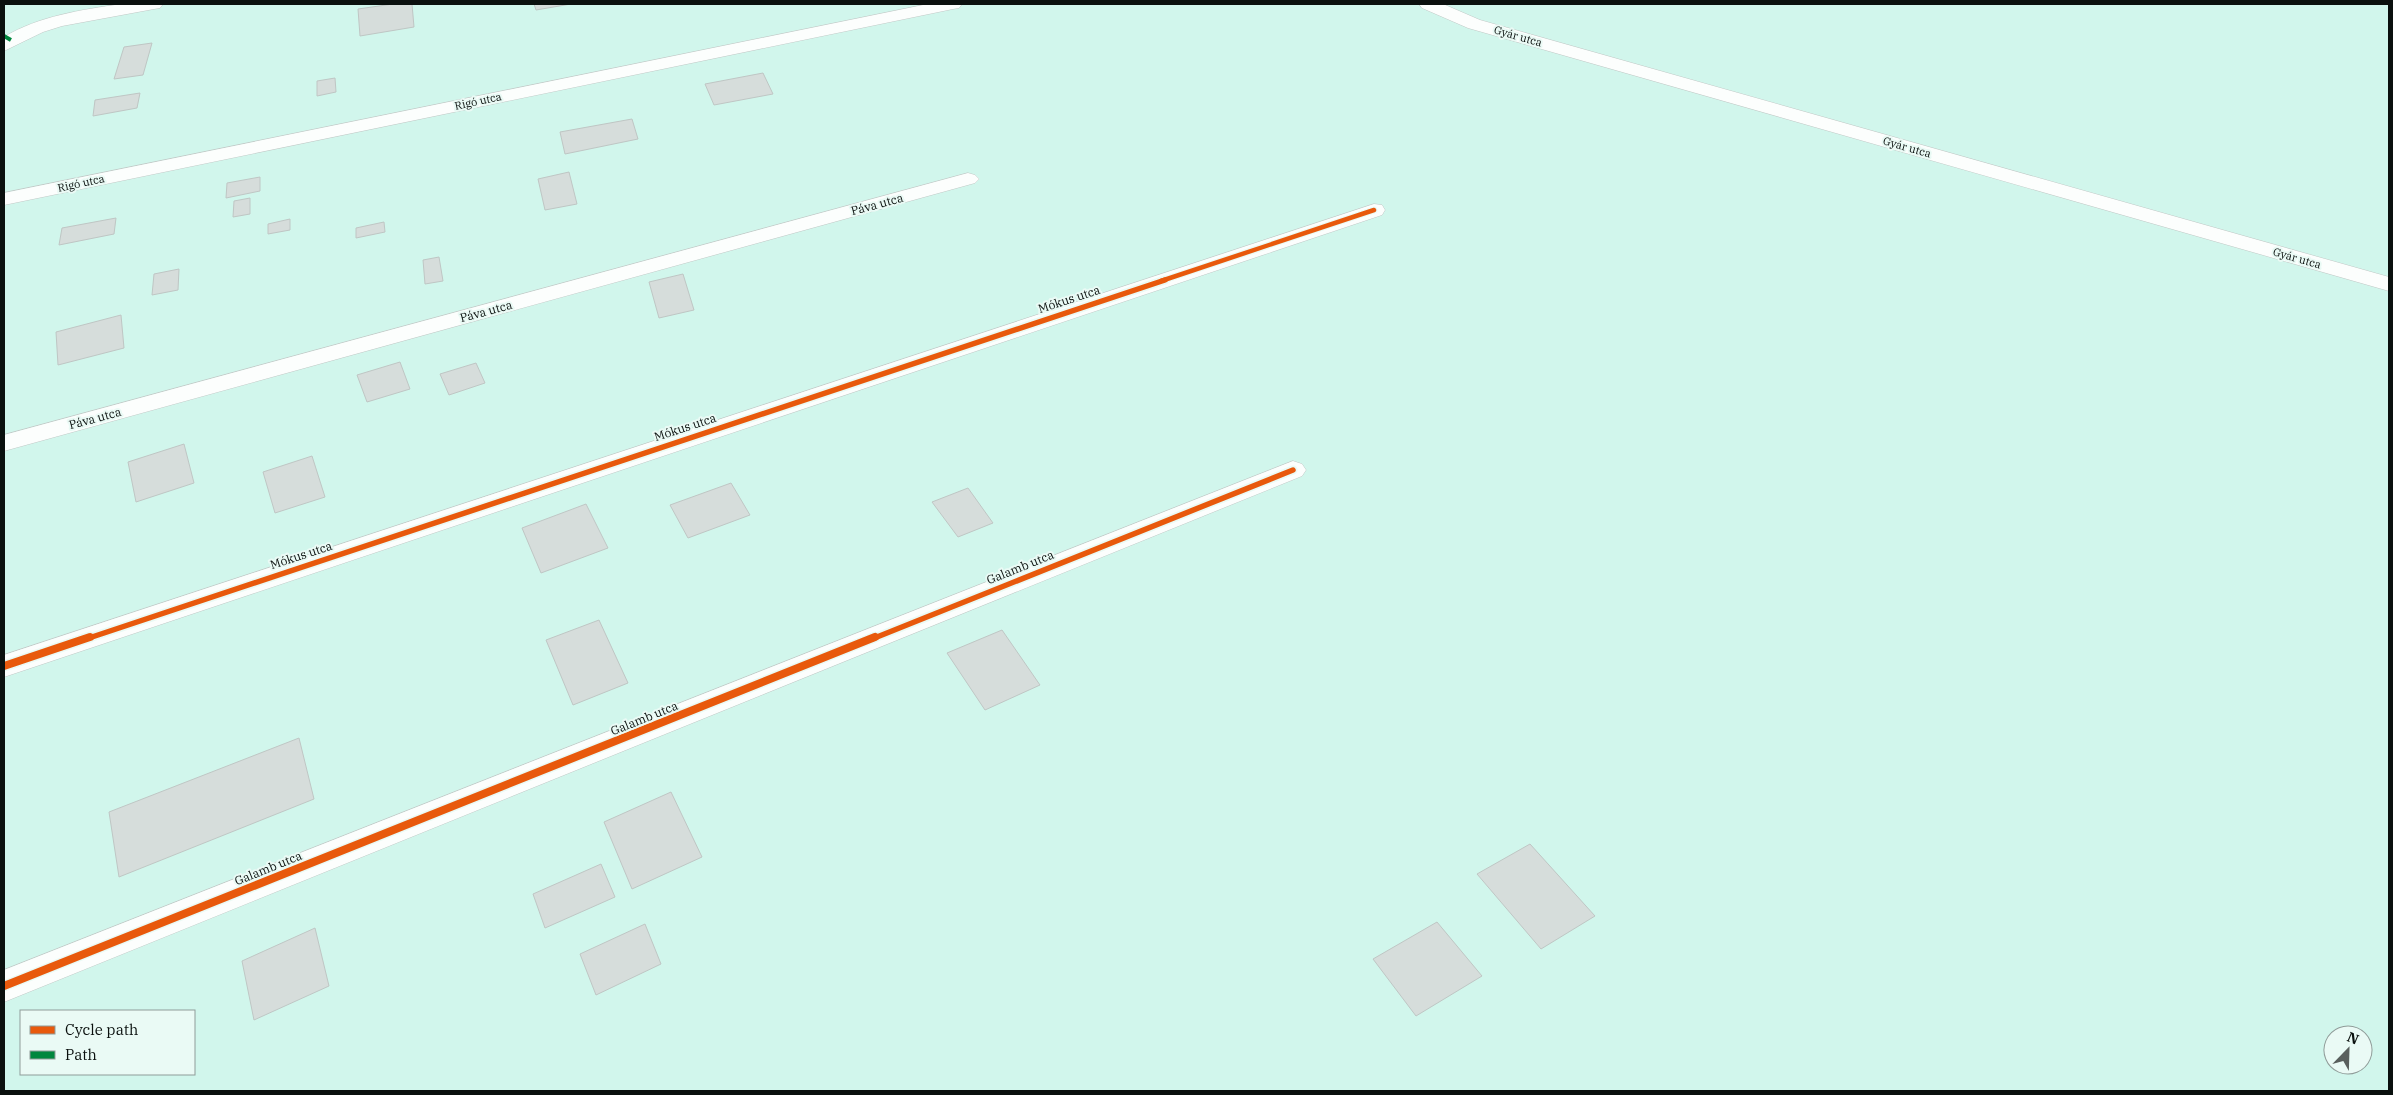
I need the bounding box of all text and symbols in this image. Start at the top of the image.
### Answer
street label: Gyár utca [1492,22,1544,50]
street label: Rigó utca [453,89,503,113]
street label: Gyár utca [1881,133,1933,161]
street label: Rigó utca [56,171,106,195]
street label: Páva utca [849,190,905,218]
street label: Gyár utca [2271,244,2323,272]
street label: Mókus utca [1036,282,1102,316]
street label: Páva utca [458,297,514,325]
street label: Páva utca [67,404,123,432]
street label: Mókus utca [652,410,718,444]
street label: Mókus utca [268,538,334,572]
street label: Galamb utca [984,547,1056,587]
street label: Galamb utca [608,698,680,738]
street label: Galamb utca [232,848,304,888]
legend [20,1010,195,1075]
text: Cycle path [65,1020,138,1039]
north arrow [2323,1025,2373,1075]
text: N [2344,1028,2362,1048]
text: Path [65,1045,97,1064]

